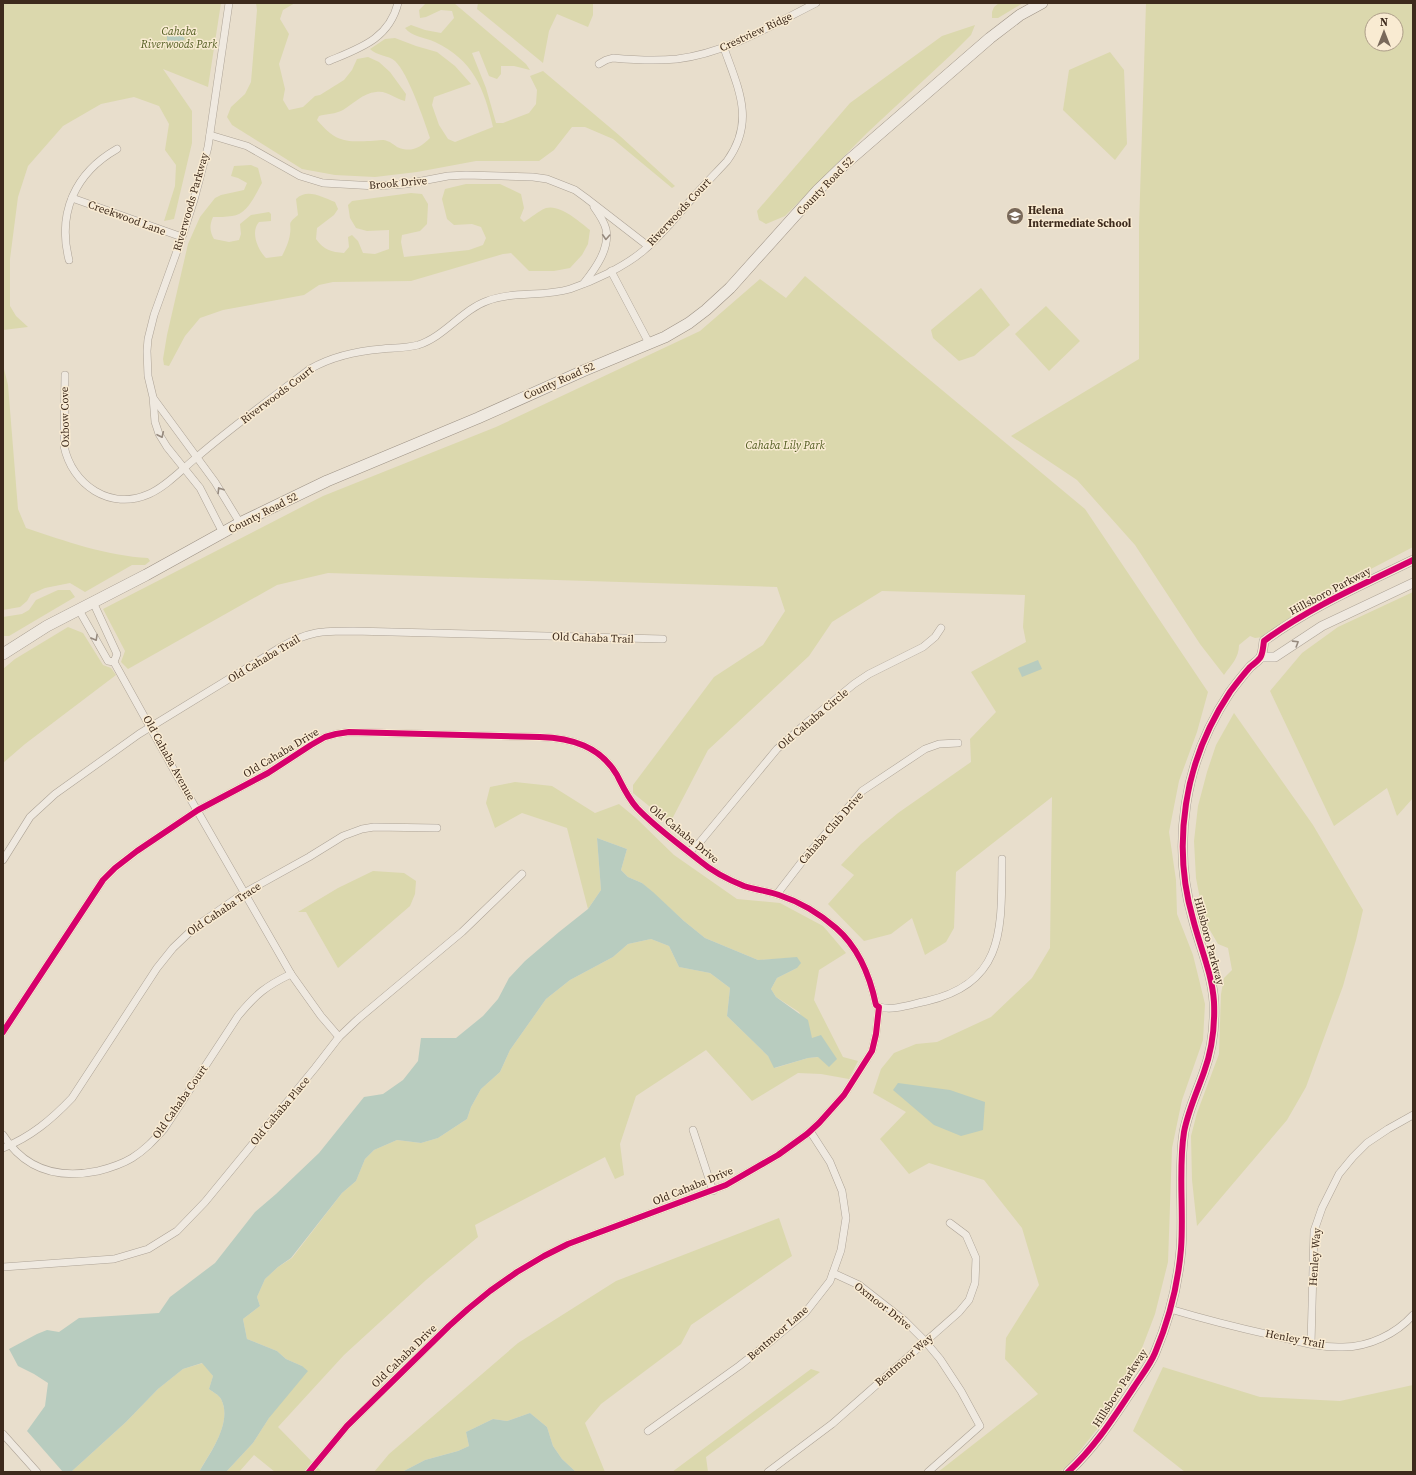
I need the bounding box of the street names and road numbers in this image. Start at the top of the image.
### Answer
street label: Crestview Ridge [717,8,795,55]
street label: Riverwoods Parkway [170,151,212,253]
street label: County Road 52 [793,153,857,219]
street label: Brook Drive [368,173,428,193]
street label: Riverwoods Court [644,175,715,249]
street label: Creekwood Lane [86,197,168,239]
street label: County Road 52 [521,358,597,403]
street label: Riverwoods Court [238,362,317,427]
street label: Oxbow Cove [57,386,73,448]
street label: County Road 52 [226,489,301,537]
street label: Hillsboro Parkway [1286,563,1374,619]
street label: Old Cahaba Trail [552,629,634,647]
street label: Old Cahaba Trail [225,631,303,687]
street label: Old Cahaba Circle [774,685,852,753]
street label: Old Cahaba Avenue [139,713,199,804]
street label: Old Cahaba Drive [240,724,322,781]
street label: Cahaba Club Drive [795,788,867,867]
street label: Old Cahaba Drive [646,801,722,867]
street label: Old Cahaba Trace [184,878,264,939]
street label: Hillsboro Parkway [1190,895,1228,987]
street label: Old Cahaba Court [149,1062,211,1142]
street label: Old Cahaba Place [247,1073,313,1149]
street label: Old Cahaba Drive [650,1163,736,1209]
street label: Henley Way [1305,1227,1325,1287]
street label: Oxmoor Drive [851,1279,915,1333]
street label: Bentmoor Lane [744,1302,812,1364]
street label: Old Cahaba Drive [368,1321,440,1391]
street label: Henley Trail [1264,1326,1326,1352]
street label: Bentmoor Way [872,1330,937,1389]
street label: Hillsboro Parkway [1089,1346,1151,1430]

